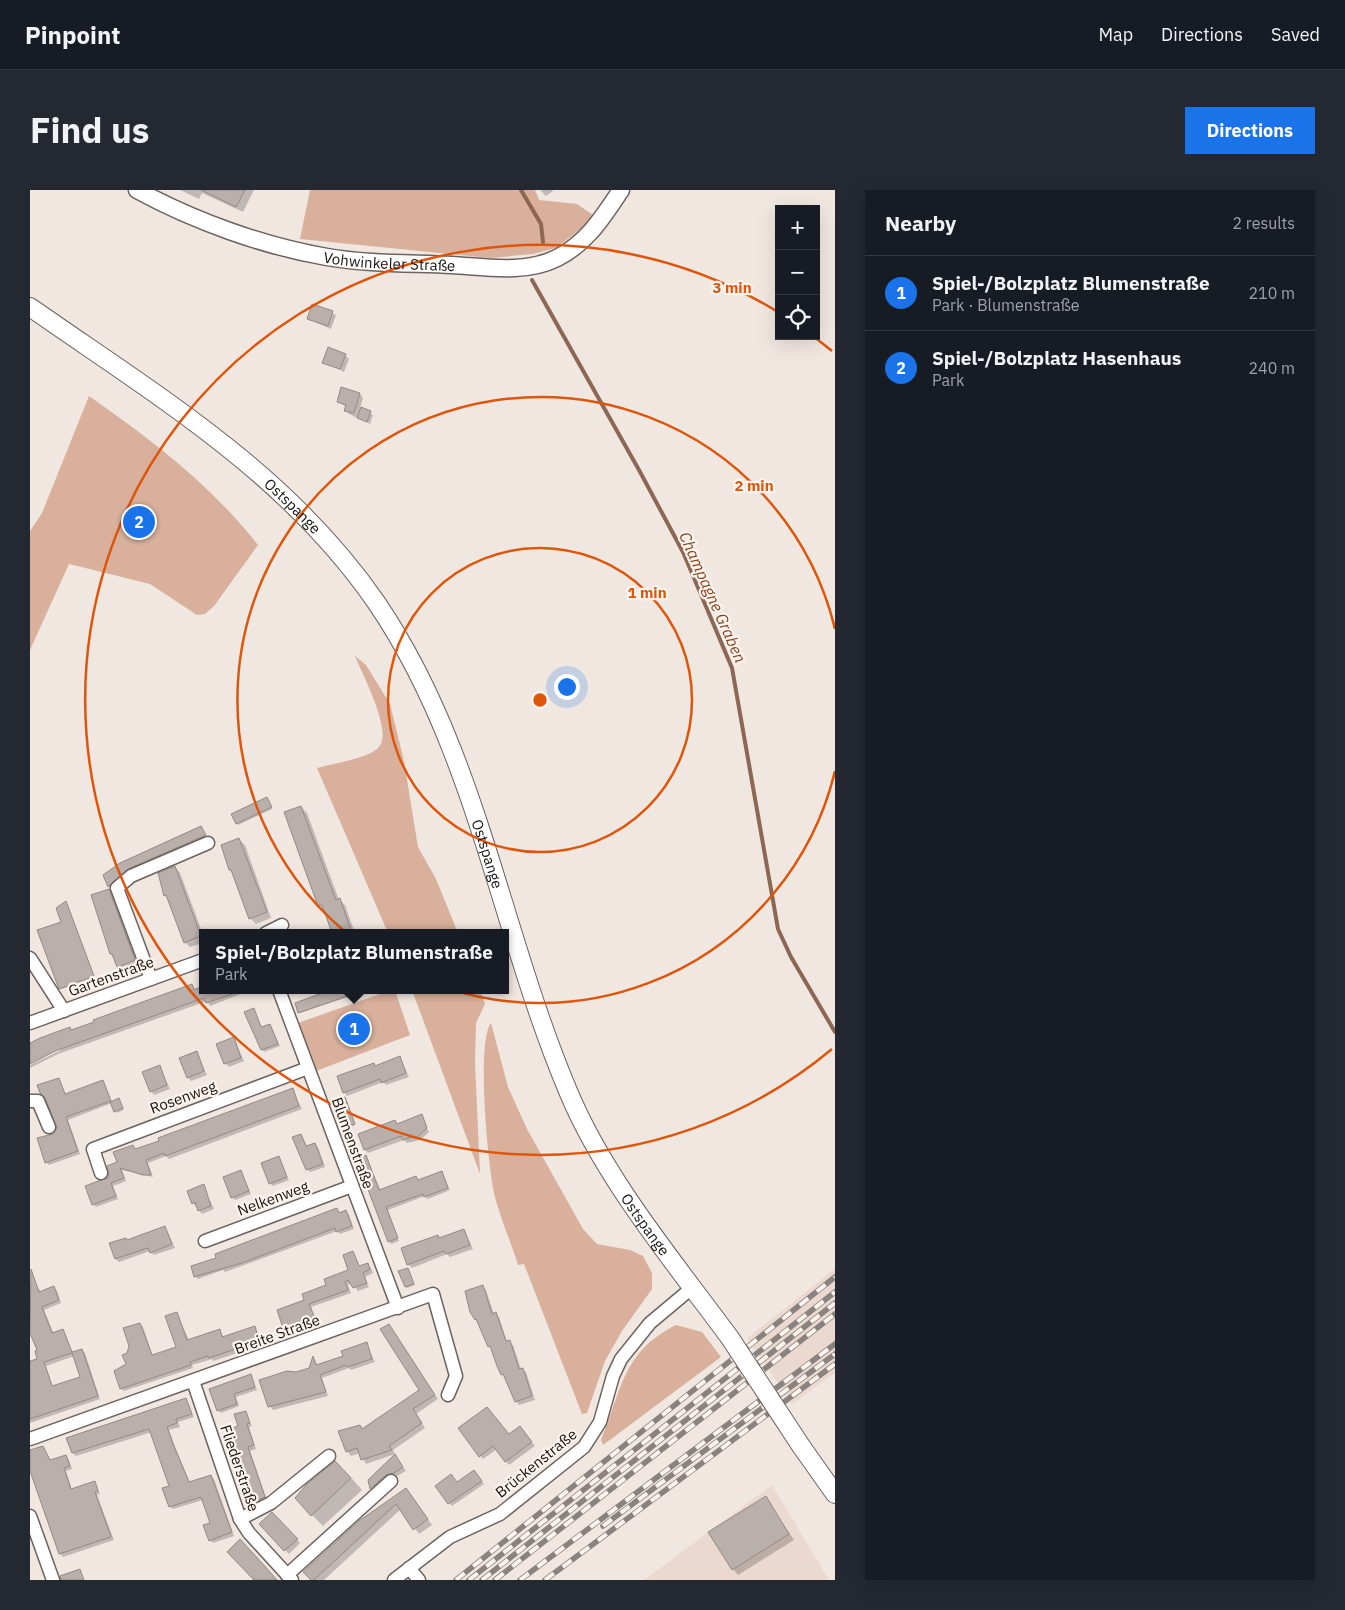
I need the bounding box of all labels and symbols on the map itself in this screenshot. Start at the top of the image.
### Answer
street label: Vohwinkeler Straße [322,247,456,275]
text: 3 min [712,278,752,297]
street label: Ostspange [261,474,325,537]
text: 2 min [734,476,774,495]
pin: 2 [123,503,155,541]
water label: Champagne Graben [675,528,751,666]
text: 1 min [627,583,667,602]
your location [554,674,580,700]
centre of rings [531,691,549,709]
street label: Ostspange [468,817,508,891]
street label: Gartenstraße [66,952,156,1000]
pin: 1 [338,1010,370,1048]
street label: Rosenweg [147,1076,219,1118]
street label: Blumenstraße [328,1095,378,1191]
street label: Nelkenweg [235,1176,311,1220]
street label: Ostspange [617,1189,674,1259]
street label: Breite Straße [232,1310,322,1358]
street label: Fliederstraße [216,1422,264,1514]
street label: Brückenstraße [491,1424,581,1502]

